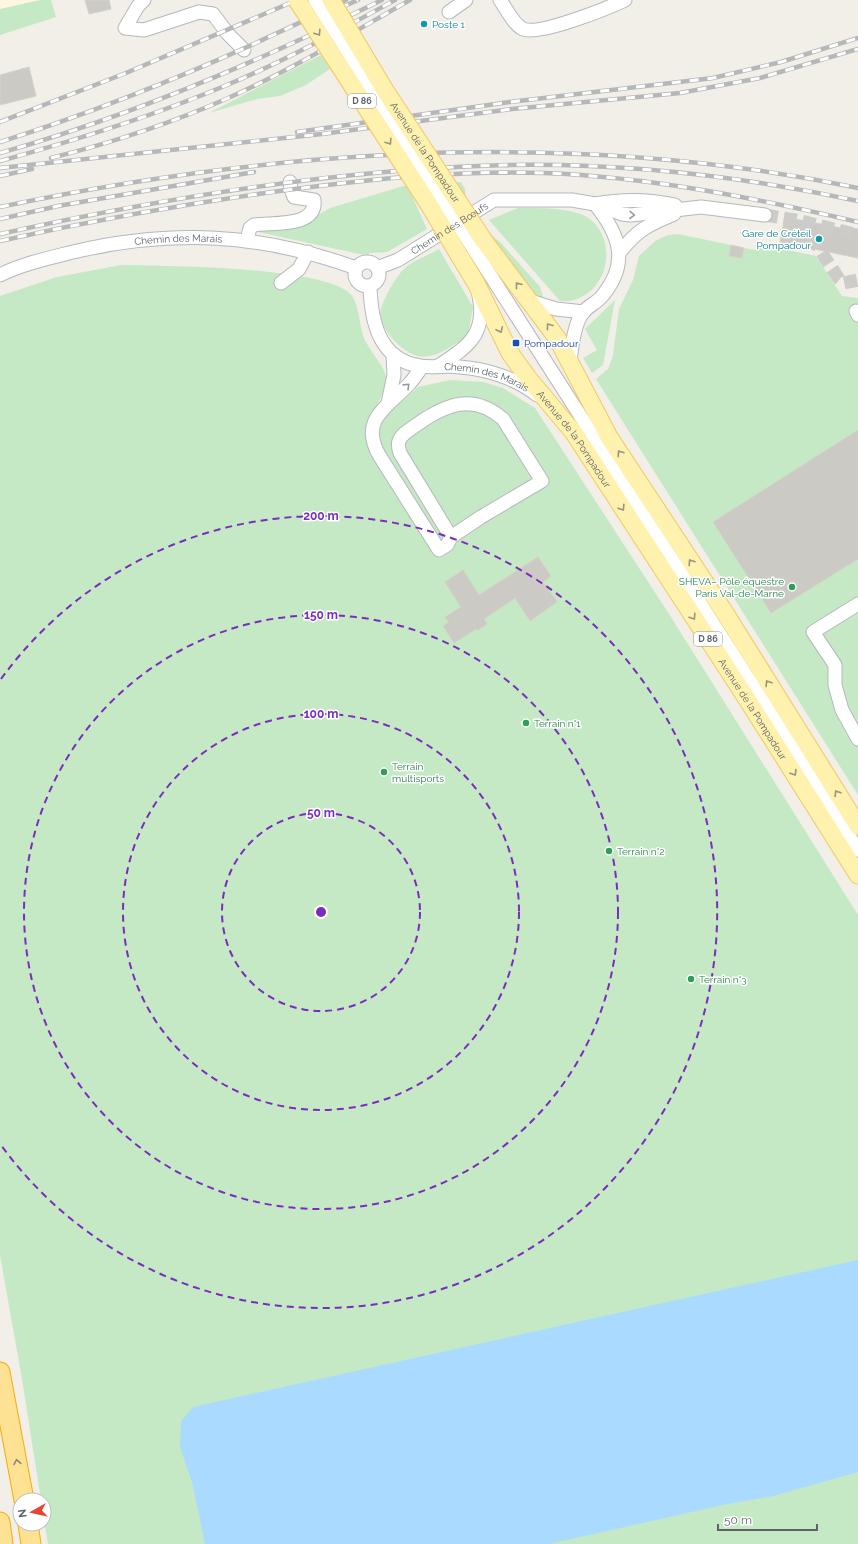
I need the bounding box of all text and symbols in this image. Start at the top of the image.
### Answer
marker: Poste 1 [419,19,429,29]
place label: Poste 1 [432,19,466,30]
one-way arrow [313,29,321,36]
road number: D 86 [348,94,376,108]
street label: Avenue de la Pompadour [389,100,463,205]
one-way arrow [384,138,391,145]
street label: Chemin des Bœufs [409,200,490,256]
one-way arrow [629,210,635,219]
place label: Gare de Créteil Pompadour [742,228,811,251]
street label: Chemin des Marais [134,232,223,247]
marker: Gare de Créteil Pompadour [814,234,824,244]
one-way arrow [515,283,522,290]
one-way arrow [547,324,554,331]
one-way arrow [495,326,503,333]
marker: Pompadour [511,338,521,348]
place label: Pompadour [524,338,579,349]
street label: Chemin des Marais [444,361,531,393]
one-way arrow [402,383,410,391]
street label: Avenue de la Pompadour [535,388,614,490]
one-way arrow [617,450,624,457]
one-way arrow [618,504,625,511]
text: 200 m [303,509,339,523]
one-way arrow [688,559,696,566]
place label: SHEVA– Pôle équestre Paris Val-de-Marne [679,576,784,599]
marker: SHEVA– Pôle équestre Paris Val-de-Marne [787,582,797,592]
text: 150 m [304,608,338,622]
one-way arrow [689,613,696,620]
road number: D 86 [694,632,722,646]
street label: Avenue de la Pompadour [717,656,790,762]
one-way arrow [766,680,773,687]
text: 100 m [304,707,338,721]
marker: Terrain n°1 [521,718,531,728]
place label: Terrain n°1 [534,718,581,729]
place label: Terrain multisports [392,761,444,784]
marker: Terrain multisports [379,767,389,777]
one-way arrow [789,769,797,776]
one-way arrow [835,790,842,797]
text: 50 m [307,806,335,820]
marker: Terrain n°2 [604,846,614,856]
place label: Terrain n°2 [617,846,665,857]
centre of rings [314,905,328,919]
marker: Terrain n°3 [686,974,696,984]
place label: Terrain n°3 [699,974,747,985]
one-way arrow [14,1458,22,1465]
north arrow [12,1492,52,1532]
scale bar [718,1506,817,1532]
text: N [16,1508,30,1518]
text: 50 m [724,1513,752,1527]

